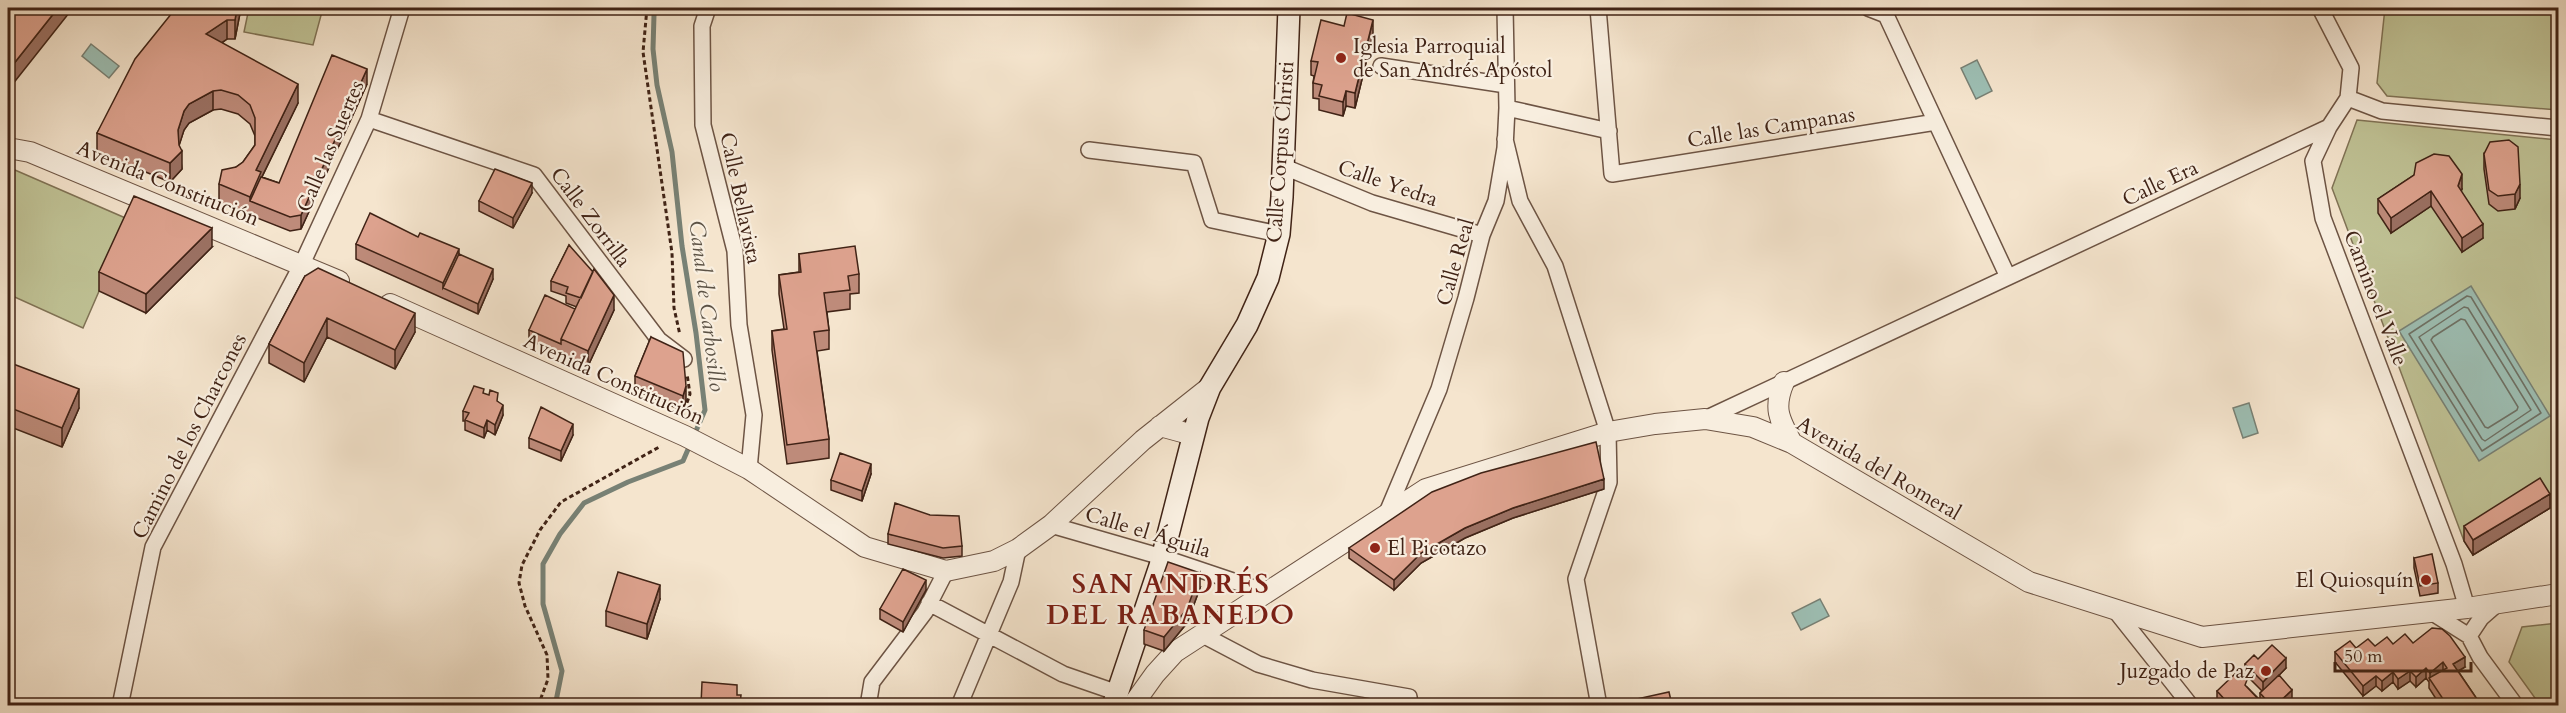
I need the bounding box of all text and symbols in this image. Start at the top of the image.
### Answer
place label: Iglesia Parroquial de San Andrés Apóstol [1353,32,1552,85]
marker: Iglesia Parroquial de San Andrés Apóstol [1334,51,1348,65]
street label: Calle Corpus Christi [1260,60,1301,244]
street label: Calle las Suertes [290,76,371,217]
street label: Calle las Campanas [1685,100,1857,155]
street label: Calle Bellavista [712,130,769,267]
street label: Avenida Constitución [72,134,264,233]
street label: Calle Yedra [1334,153,1442,214]
street label: Calle Era [2118,153,2203,214]
street label: Calle Zorrilla [543,161,638,273]
street label: Calle Real [1429,215,1482,309]
water label: Canal de Carbosillo [682,219,732,393]
street label: Camino el Valle [2336,226,2415,370]
street label: Avenida Constitución [519,327,709,432]
street label: Camino de los Charcones [125,328,254,544]
street label: Avenida del Romeral [1791,409,1966,527]
street label: Calle el Águila [1081,500,1214,565]
place label: El Picotazo [1387,534,1487,563]
marker: El Picotazo [1368,541,1382,555]
district label: SAN ANDRÉS DEL RABANEDO [1046,566,1296,634]
place label: El Quiosquín [2296,566,2414,595]
marker: El Quiosquín [2419,573,2433,587]
scale bar [2335,635,2472,673]
text: 50 m [2344,644,2383,669]
place label: Juzgado de Paz [2117,657,2255,686]
marker: Juzgado de Paz [2259,664,2273,678]

